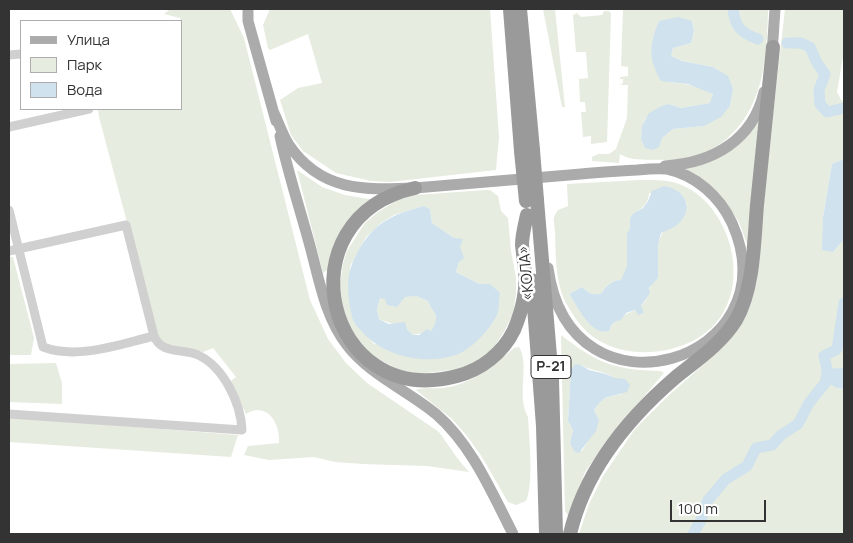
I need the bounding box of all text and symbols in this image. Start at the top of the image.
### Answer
legend [20,20,182,110]
text: Улица [67,29,110,50]
text: Парк [67,54,102,75]
text: Вода [67,79,102,100]
street label: «КОЛА» [516,245,538,301]
road number: Р-21 [531,356,571,378]
scale bar [673,490,769,522]
text: 100 m [678,498,718,519]

